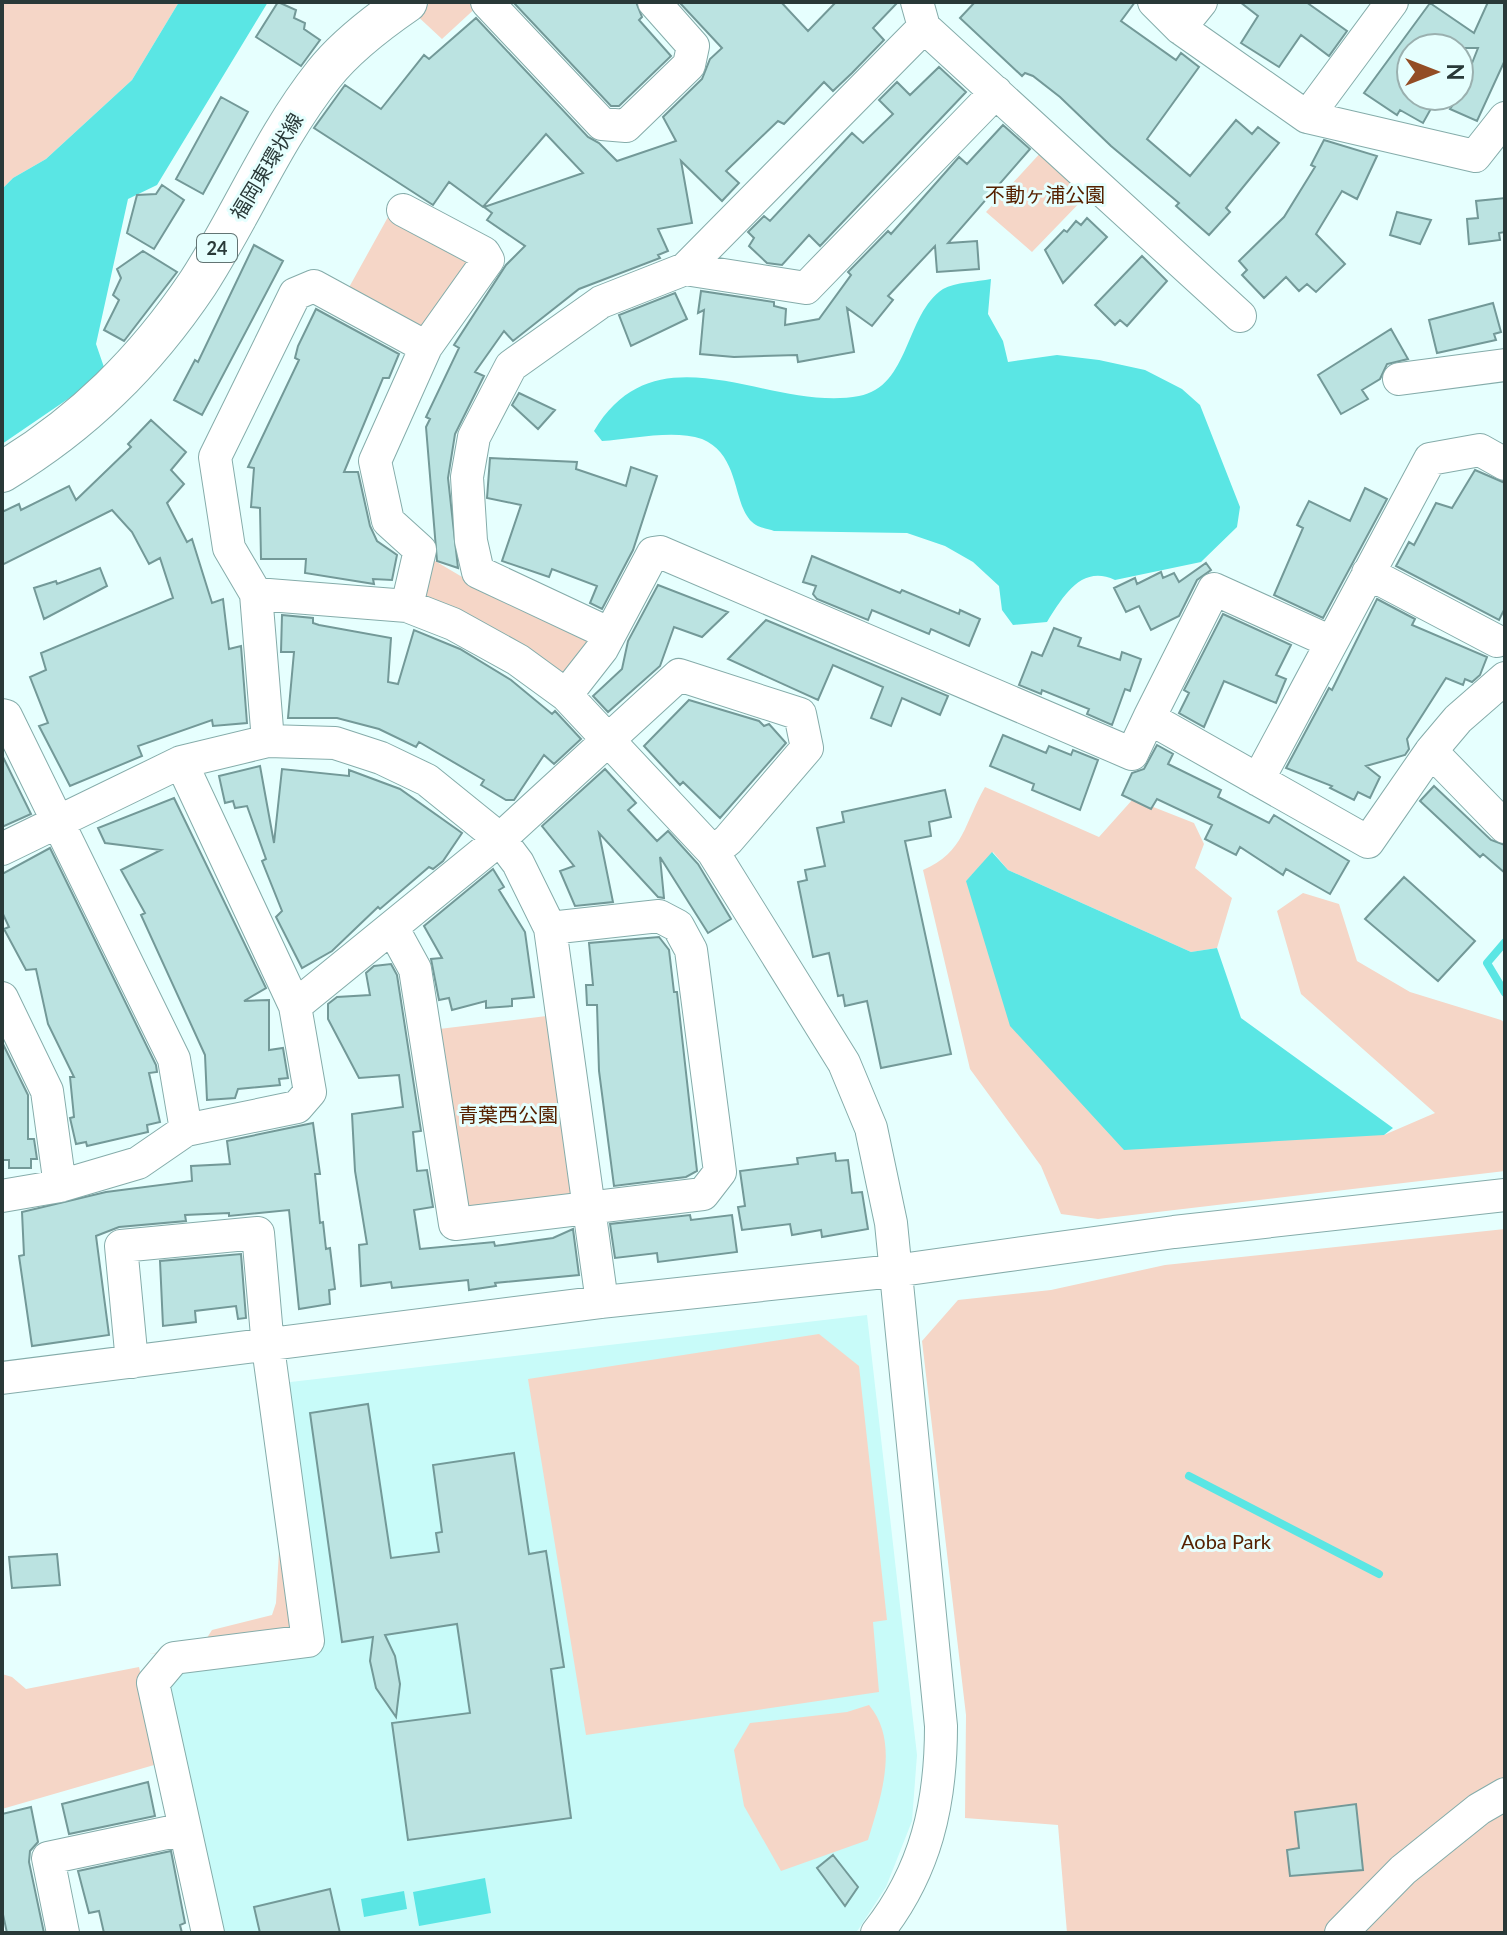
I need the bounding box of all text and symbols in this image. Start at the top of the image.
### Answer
north arrow [1395,32,1475,112]
text: N [1442,64,1469,80]
street label: 福岡東環状線 [225,108,307,224]
park label: 不動ヶ浦公園 [985,182,1105,206]
road number: 24 [197,234,237,262]
park label: 青葉西公園 [458,1102,558,1126]
park label: Aoba Park [1181,1529,1272,1553]

